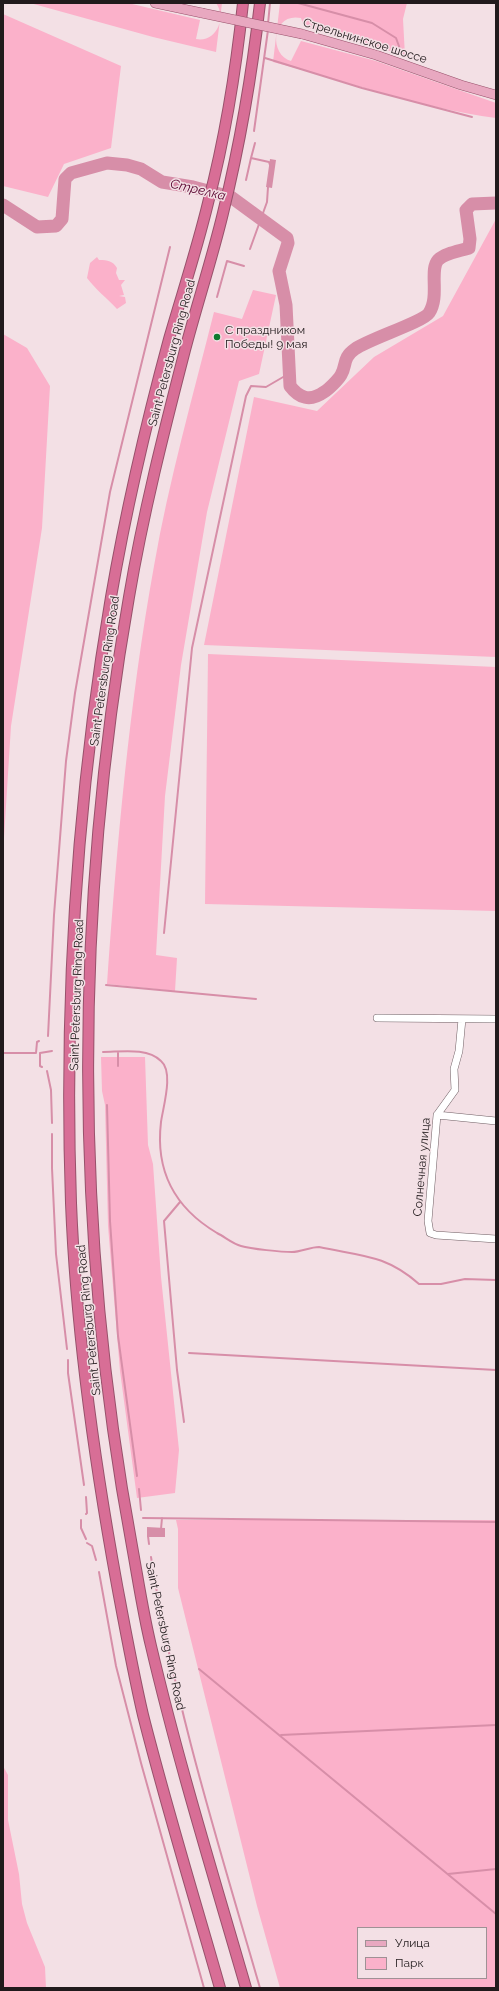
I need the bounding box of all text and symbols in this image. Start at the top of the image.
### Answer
street label: Стрельнинское шоссе [301,15,429,67]
water label: Стрелка [169,176,227,204]
street label: Saint Petersburg Ring Road [145,278,199,428]
place label: С праздником Победы! 9 мая [225,323,307,351]
marker: С праздником Победы! 9 мая [212,332,222,342]
street label: Saint Petersburg Ring Road [87,595,123,747]
street label: Saint Petersburg Ring Road [67,919,87,1071]
street label: Солнечная улица [411,1117,433,1217]
street label: Saint Petersburg Ring Road [74,1244,104,1396]
street label: Saint Petersburg Ring Road [142,1560,188,1712]
legend [357,1927,487,1979]
text: Улица [395,1936,430,1950]
text: Парк [395,1956,424,1970]

